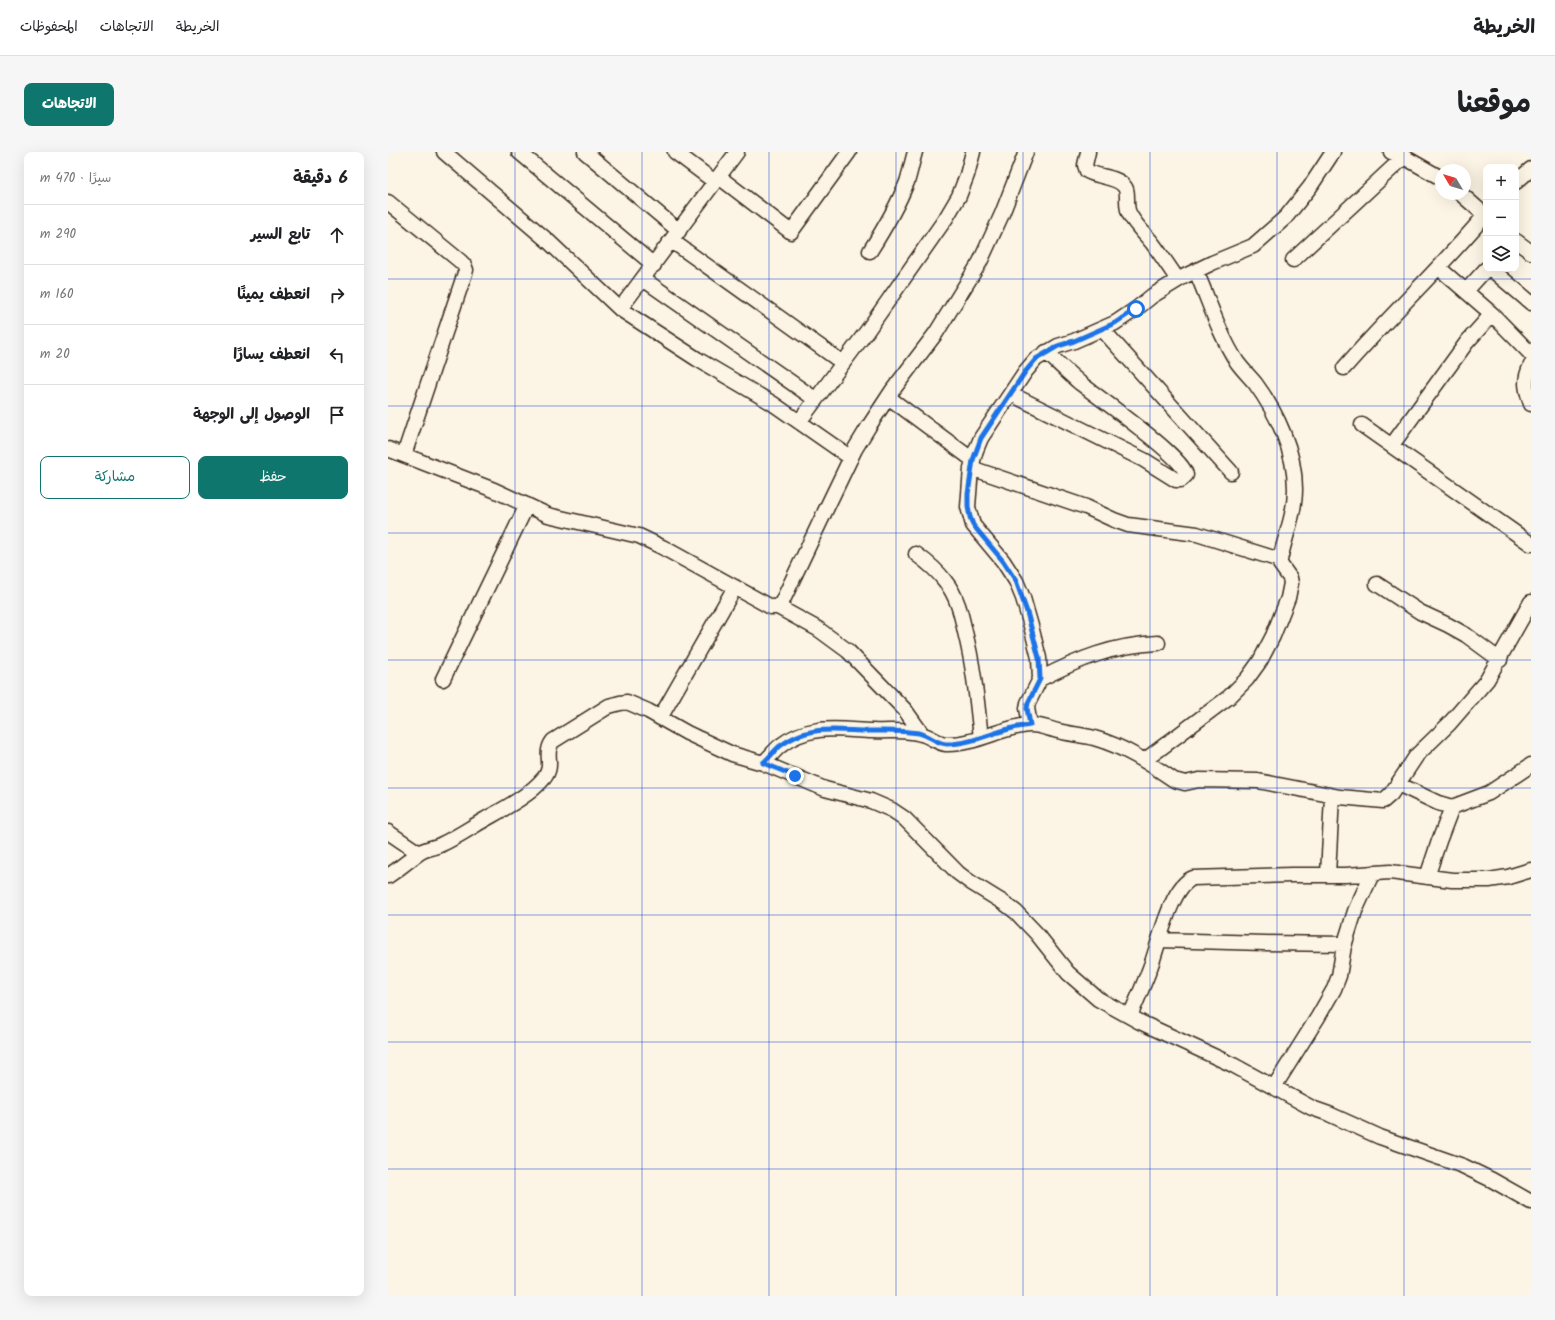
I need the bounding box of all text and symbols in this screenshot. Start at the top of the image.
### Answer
text: الخريطة [1473,13,1535,43]
text: المحفوظات [20,16,78,38]
text: الاتجاهات [100,16,154,38]
text: الخريطة [176,16,219,38]
text: موقعنا [1457,82,1531,127]
button: الاتجاهات [24,83,114,126]
north arrow [1435,164,1471,200]
map controls [1483,164,1519,272]
button: + [1483,164,1519,200]
text: 6 دقيقة [293,165,348,192]
text: سيرًا · 470 m [40,168,111,189]
button: − [1483,200,1519,236]
text: تابع السير [251,223,310,247]
text: 290 m [40,224,76,245]
icon: ahead [326,224,348,246]
button: layers [1483,236,1519,272]
text: انعطف يمينًا [237,283,310,307]
text: 160 m [40,284,73,305]
icon: right [326,284,348,306]
route start [1127,300,1145,318]
text: انعطف يسارًا [233,343,310,367]
text: 20 m [40,344,70,365]
icon: left [326,344,348,366]
text: الوصول إلى الوجهة [193,403,310,427]
icon: arrive [326,404,348,426]
button: مشاركة [40,456,190,499]
button: حفظ [198,456,348,499]
route end [786,767,804,785]

